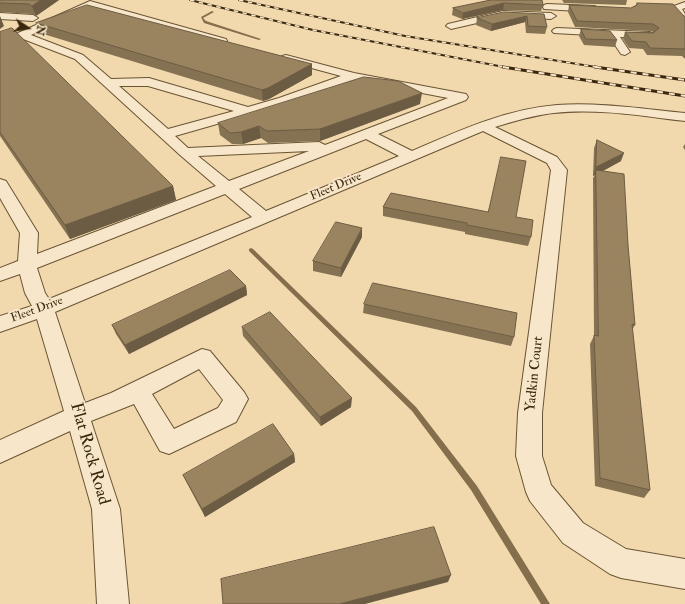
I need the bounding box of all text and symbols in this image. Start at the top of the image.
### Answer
north arrow [8,8,48,48]
text: N [33,24,48,37]
street label: Fleet Drive [308,170,364,204]
street label: Fleet Drive [9,294,65,326]
street label: Yadkin Court [523,336,547,412]
street label: Flat Rock Road [65,401,113,507]

